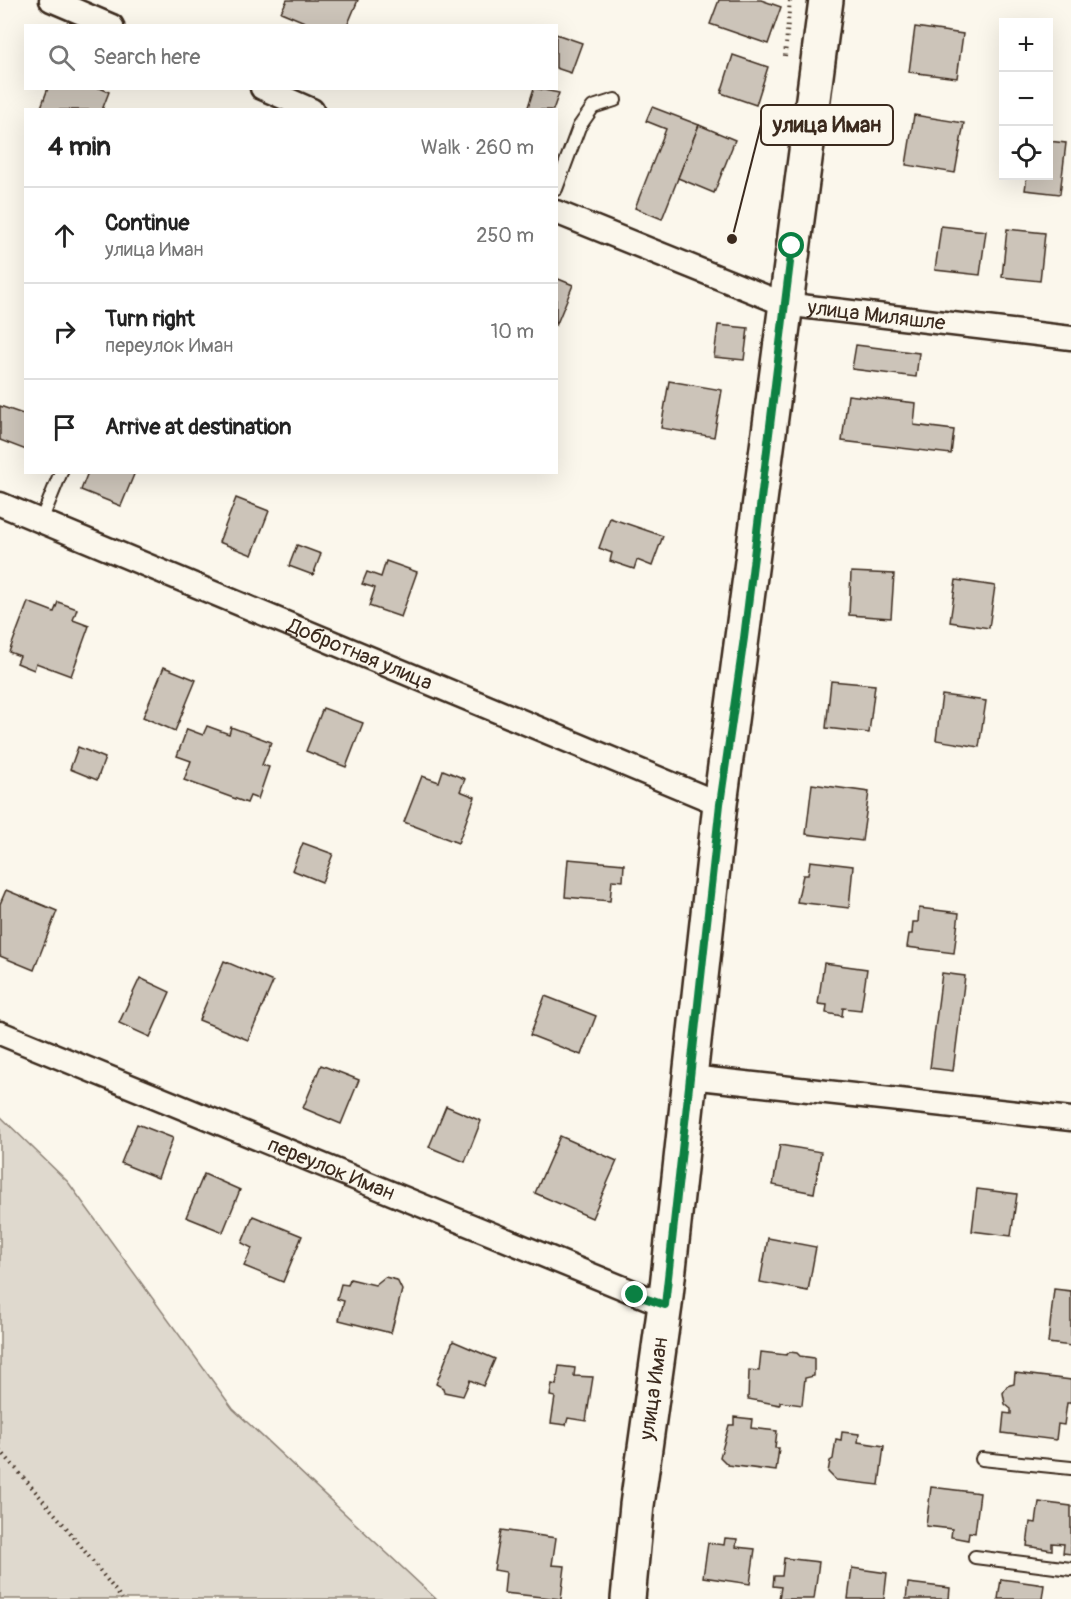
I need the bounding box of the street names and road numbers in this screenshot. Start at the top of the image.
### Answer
street label: улица Миляшле [805,293,948,337]
street label: Добротная улица [282,611,437,696]
street label: переулок Иман [264,1131,399,1207]
street label: улица Иман [633,1335,674,1443]

